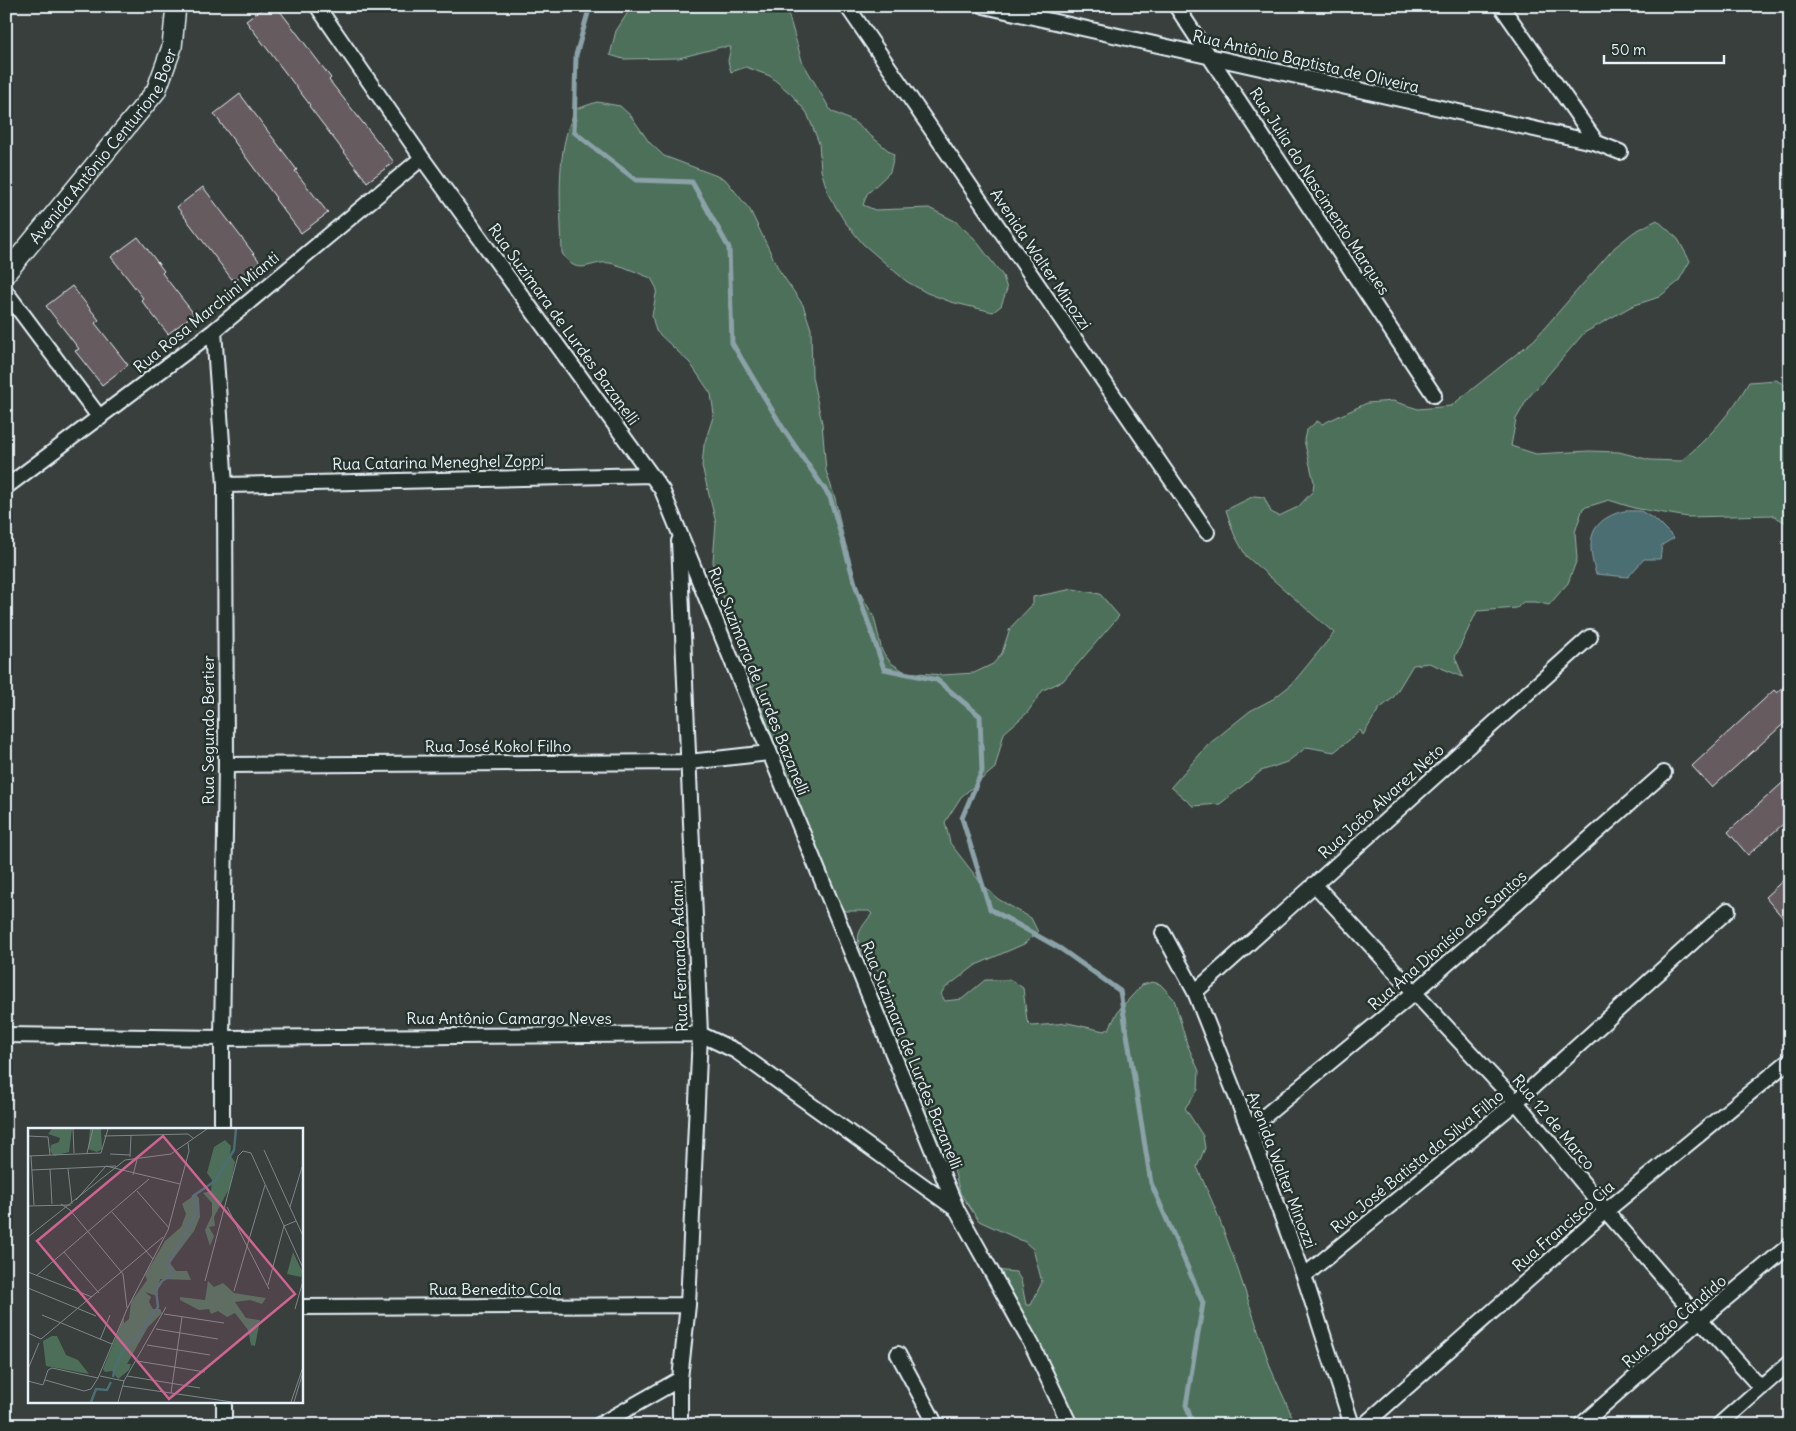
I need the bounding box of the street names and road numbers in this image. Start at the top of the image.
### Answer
street label: Rua Antônio Baptista de Oliveira [1191,25,1421,97]
street label: Avenida Antônio Centurione Boer [25,45,181,247]
street label: Rua Julia do Nascimento Marques [1245,83,1395,299]
street label: Avenida Walter Minozzi [986,185,1096,333]
street label: Rua Suzimara de Lurdes Bazanelli [484,219,644,429]
street label: Rua Rosa Marchini Mianti [129,247,283,377]
street label: Rua Catarina Meneghel Zoppi [332,450,544,474]
street label: Rua Suzimara de Lurdes Bazanelli [704,564,814,798]
street label: Rua Segundo Bertier [198,655,218,805]
street label: Rua José Kokol Filho [425,736,571,756]
street label: Rua João Alvarez Neto [1314,739,1448,863]
street label: Rua Ana Dionísio dos Santos [1364,866,1530,1014]
street label: Rua Fernando Adami [666,880,692,1032]
street label: Rua Suzimara de Lurdes Bazanelli [857,938,967,1172]
street label: Rua Antônio Camargo Neves [406,1008,612,1028]
street label: Rua 12 de Marco [1508,1070,1600,1174]
street label: Rua José Batista da Silva Filho [1326,1085,1508,1237]
street label: Avenida Walter Minozzi [1243,1089,1321,1251]
street label: Rua Francisco Cia [1508,1176,1618,1276]
street label: Rua João Cândido [1618,1270,1730,1372]
street label: Rua Benedito Cola [429,1279,561,1299]

